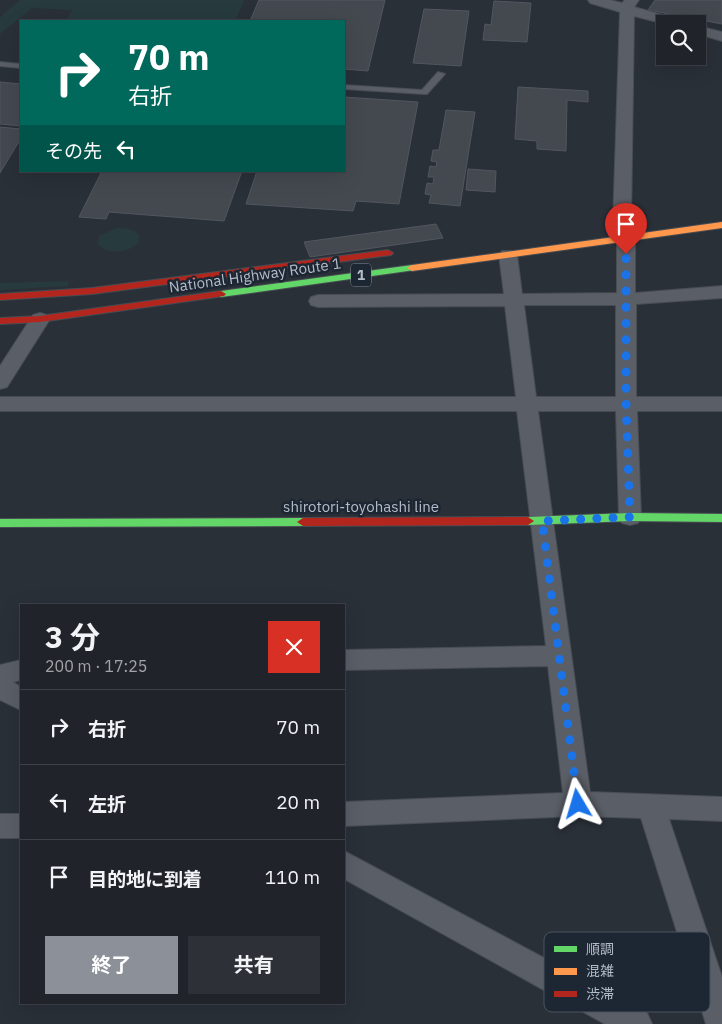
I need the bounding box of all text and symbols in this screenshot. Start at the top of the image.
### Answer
map controls [656,15,706,65]
button: search [656,15,706,65]
text: 70 m [128,34,210,80]
icon: right [45,40,110,105]
text: 右折 [128,81,172,110]
icon: left [112,135,140,163]
text: その先 [45,139,102,163]
pin [605,203,647,254]
icon: arrive [612,210,640,238]
street label: National Highway Route 1 [168,254,342,296]
road number: 1 [351,264,371,286]
street label: shirotori-toyohashi line [283,497,439,516]
text: 3 分 [45,617,100,656]
button: close [268,621,320,673]
text: 200 m · 17:25 [45,656,147,676]
icon: right [45,713,73,741]
text: 70 m [276,715,320,739]
text: 右折 [88,717,126,741]
position arrow [551,777,603,829]
icon: left [45,788,73,816]
text: 20 m [276,790,320,814]
text: 左折 [88,792,126,816]
icon: arrive [45,863,73,891]
text: 110 m [265,865,320,889]
text: 目的地に到着 [88,867,202,891]
legend [544,932,710,1012]
button: 終了 [45,936,178,994]
button: 共有 [188,936,320,994]
text: 順調 [586,940,614,958]
text: 混雑 [586,962,614,980]
text: 渋滞 [586,985,614,1003]

